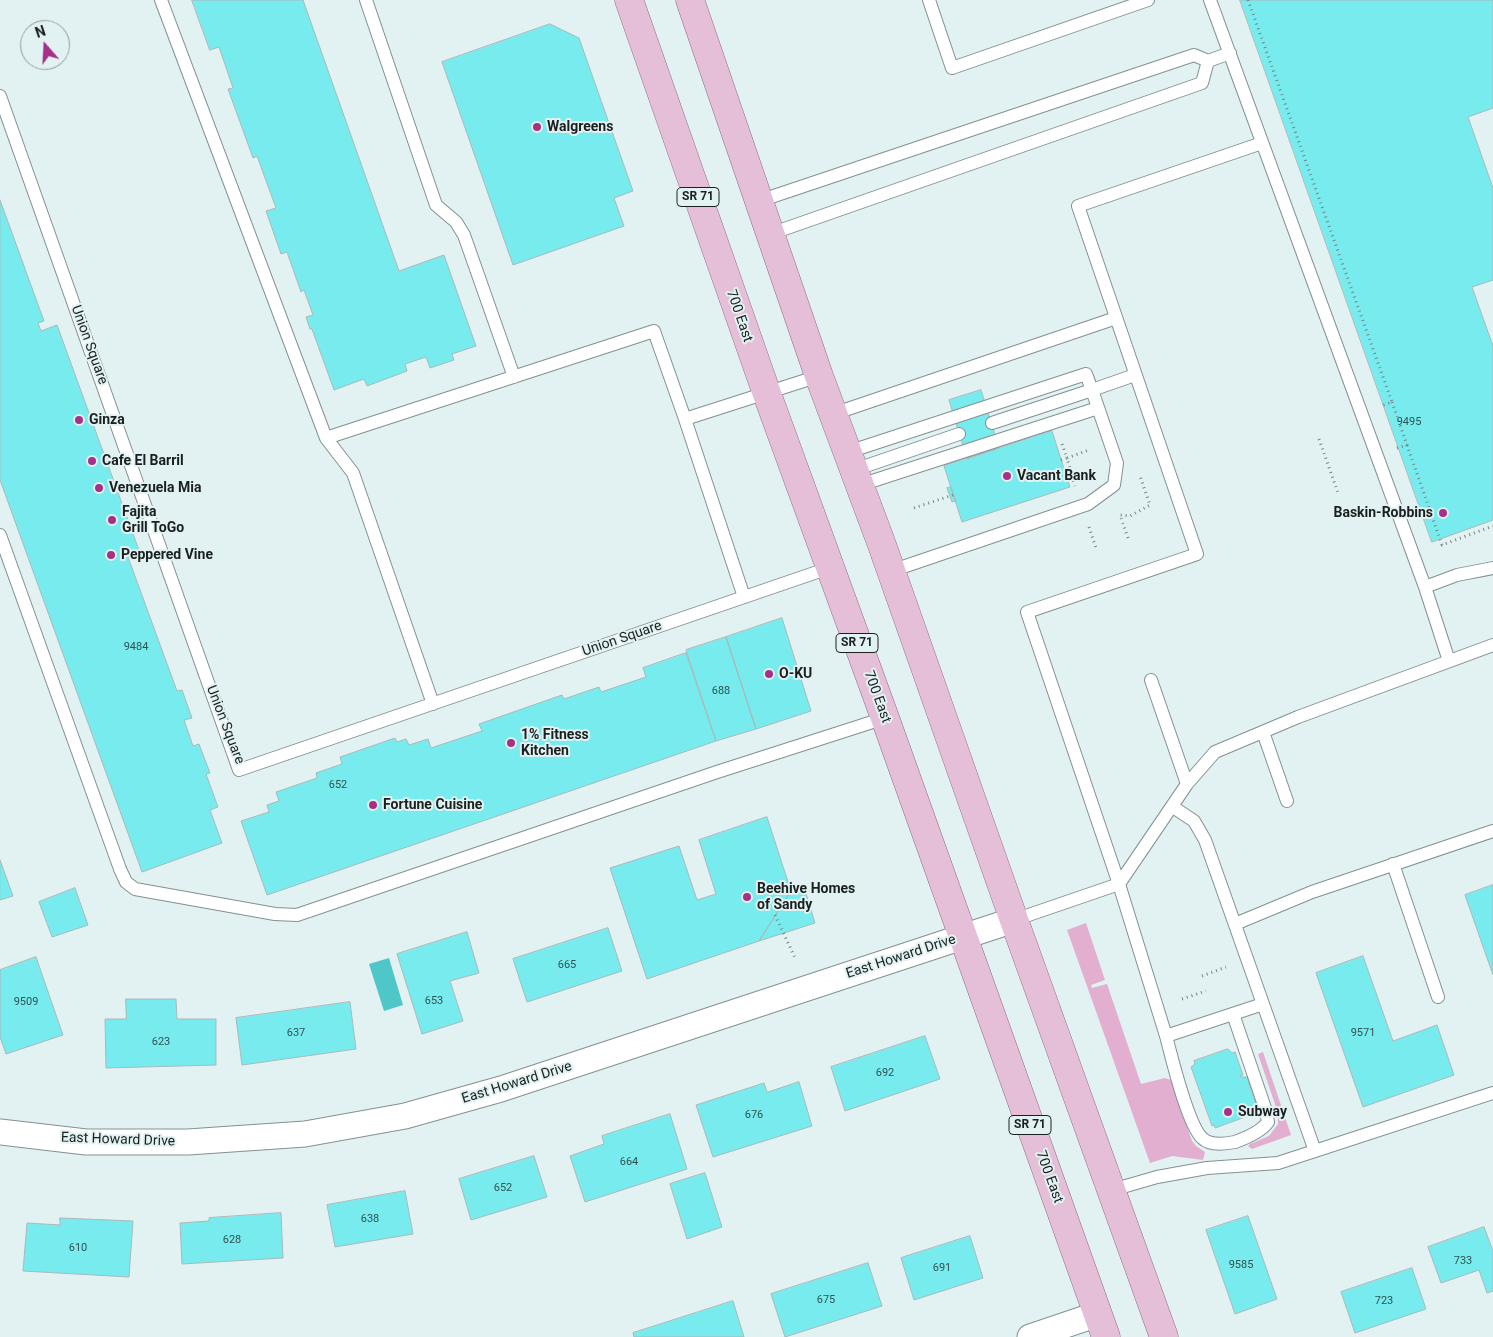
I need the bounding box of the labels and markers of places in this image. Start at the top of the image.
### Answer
place label: Walgreens [547,119,613,135]
marker: Walgreens [531,121,543,133]
place label: Ginza [89,412,125,428]
marker: Ginza [73,414,85,426]
place label: Cafe El Barril [102,453,184,469]
marker: Cafe El Barril [86,455,98,467]
place label: Vacant Bank [1017,468,1096,484]
marker: Vacant Bank [1001,470,1013,482]
place label: Venezuela Mia [109,480,201,496]
marker: Venezuela Mia [93,482,105,494]
place label: Fajita Grill ToGo [122,504,184,536]
place label: Baskin-Robbins [1333,505,1433,521]
marker: Baskin-Robbins [1437,507,1449,519]
marker: Fajita Grill ToGo [106,514,118,526]
place label: Peppered Vine [121,547,213,563]
marker: Peppered Vine [105,549,117,561]
place label: O-KU [779,666,812,682]
marker: O-KU [763,668,775,680]
place label: 1% Fitness Kitchen [521,727,589,760]
marker: 1% Fitness Kitchen [505,737,517,749]
place label: Fortune Cuisine [383,797,482,813]
marker: Fortune Cuisine [367,799,379,811]
place label: Beehive Homes of Sandy [757,881,855,914]
marker: Beehive Homes of Sandy [741,891,753,903]
place label: Subway [1238,1104,1287,1120]
marker: Subway [1222,1106,1234,1118]

